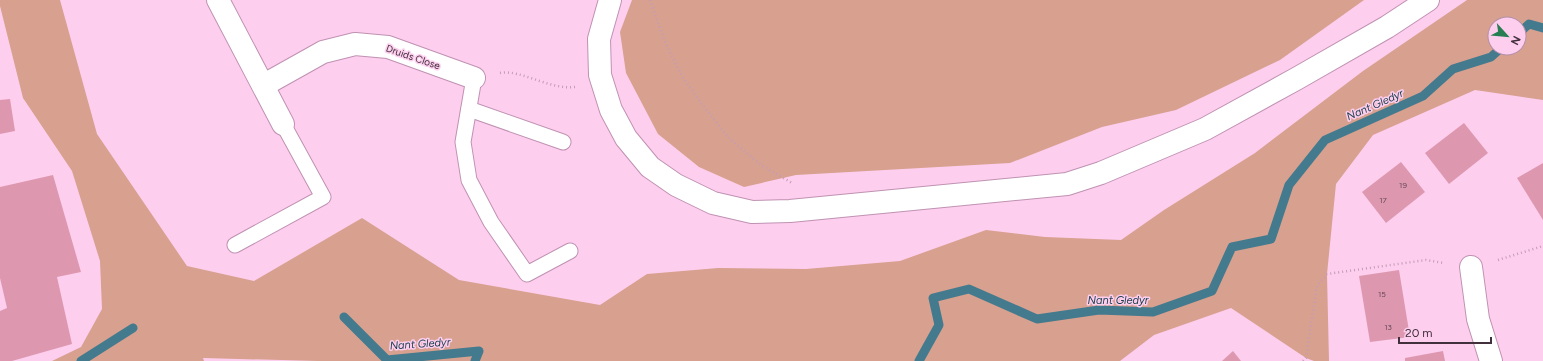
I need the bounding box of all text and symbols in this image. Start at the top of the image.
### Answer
north arrow [1487,16,1527,56]
text: N [1508,34,1523,47]
street label: Druids Close [384,42,442,73]
water label: Nant Gledyr [1345,86,1407,123]
house number: 19 [1399,180,1407,190]
house number: 17 [1379,195,1387,205]
house number: 15 [1378,289,1386,299]
water label: Nant Gledyr [1088,294,1150,307]
scale bar [1399,319,1491,345]
house number: 13 [1384,322,1392,332]
text: 20 m [1405,326,1433,340]
water label: Nant Gledyr [389,335,452,353]

